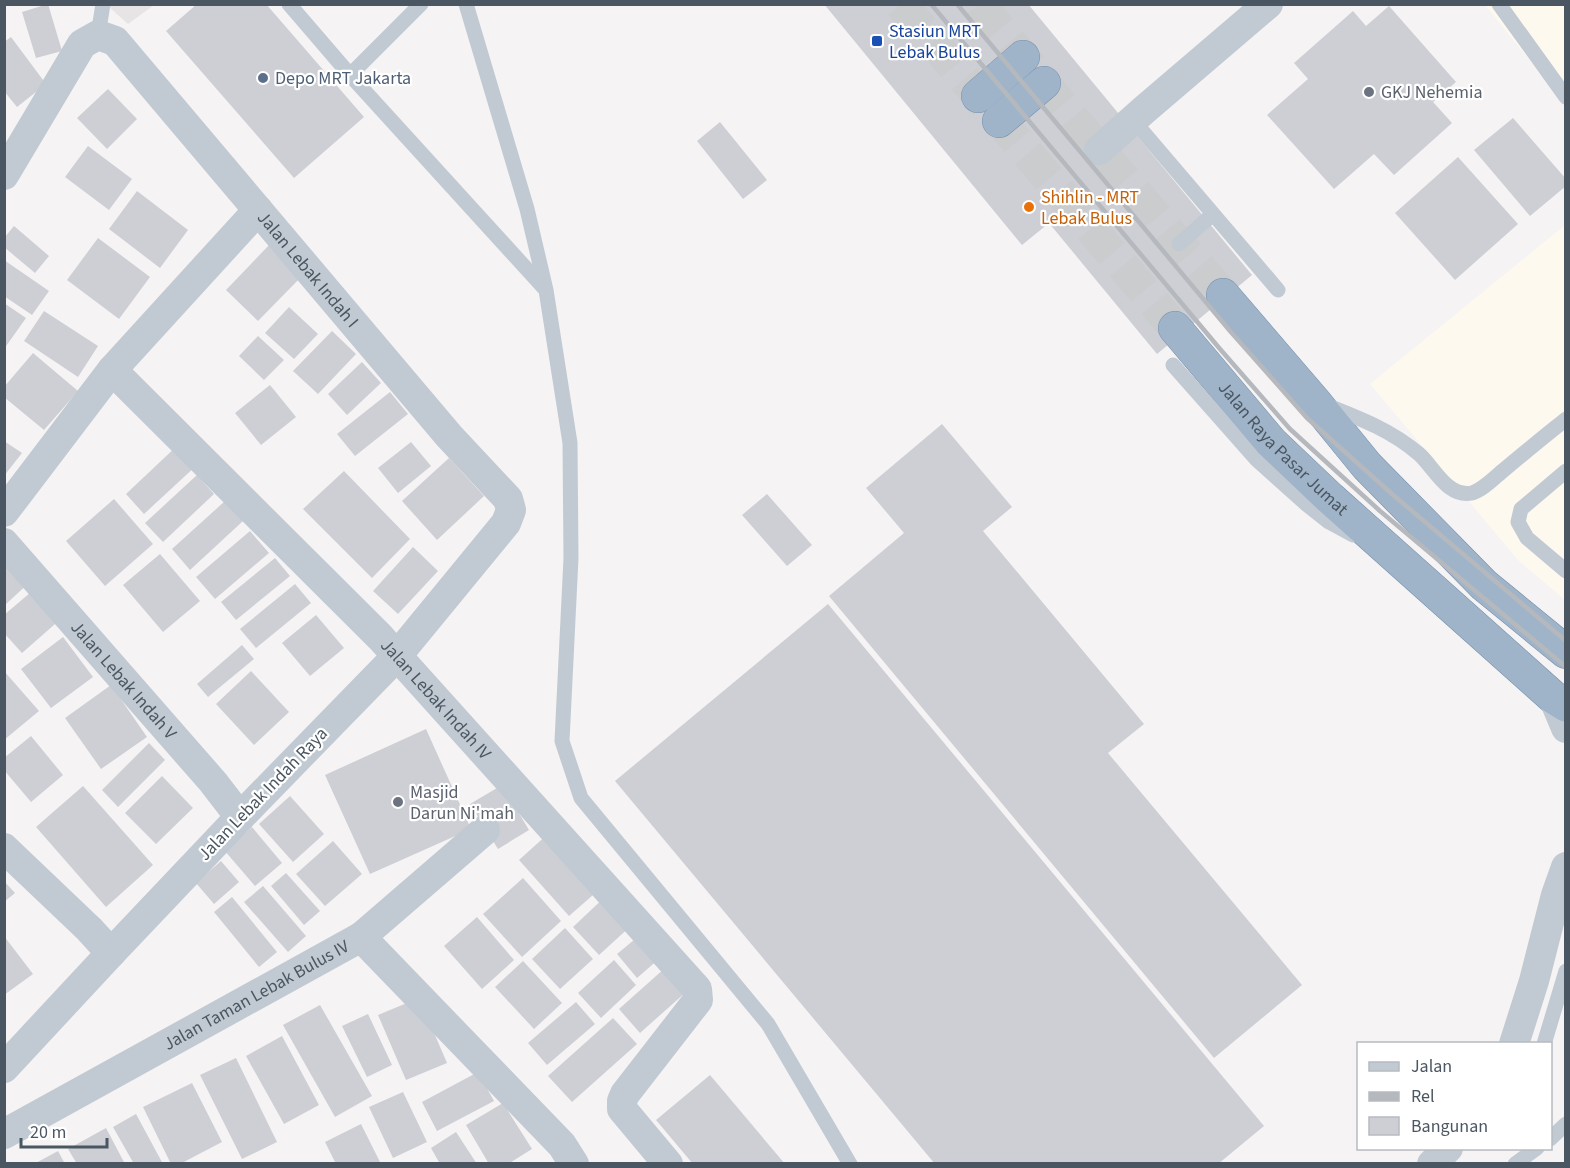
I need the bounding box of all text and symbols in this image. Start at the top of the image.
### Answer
place label: Stasiun MRT Lebak Bulus [889,19,981,65]
marker: Stasiun MRT Lebak Bulus [870,34,884,48]
place label: Depo MRT Jakarta [275,66,411,91]
marker: Depo MRT Jakarta [256,71,270,85]
place label: GKJ Nehemia [1381,80,1482,105]
marker: GKJ Nehemia [1362,85,1376,99]
place label: Shihlin - MRT Lebak Bulus [1041,185,1139,231]
marker: Shihlin - MRT Lebak Bulus [1022,200,1036,214]
street label: Jalan Lebak Indah I [252,206,365,333]
street label: Jalan Raya Pasar Jumat [1212,376,1354,521]
street label: Jalan Lebak Indah V [65,615,183,745]
street label: Jalan Lebak Indah IV [375,633,498,766]
street label: Jalan Lebak Indah Raya [193,722,333,866]
place label: Masjid Darun Ni'mah [410,780,514,826]
marker: Masjid Darun Ni'mah [391,795,405,809]
street label: Jalan Taman Lebak Bulus IV [159,933,354,1056]
legend [1357,1042,1552,1150]
text: Jalan [1411,1054,1452,1079]
text: Rel [1411,1084,1435,1109]
scale bar [21,1111,106,1149]
text: Bangunan [1411,1114,1488,1139]
text: 20 m [30,1120,66,1145]

